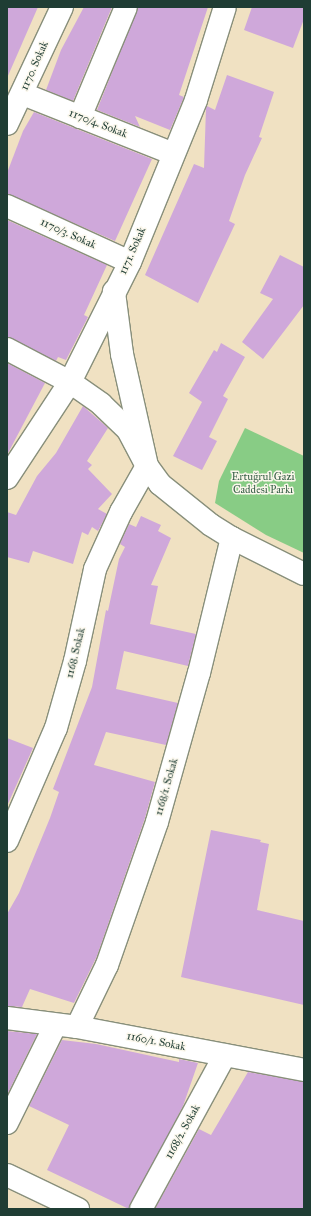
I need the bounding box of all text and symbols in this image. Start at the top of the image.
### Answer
street label: 1170. Sokak [18,39,52,93]
street label: 1170/4. Sokak [67,107,129,141]
street label: 1170/3. Sokak [38,216,98,252]
street label: 1171. Sokak [117,225,149,277]
park label: Ertuğrul Gazi Caddesi Parkı [231,471,295,497]
street label: 1168. Sokak [63,626,89,680]
street label: 1168/1. Sokak [153,757,181,817]
street label: 1160/1. Sokak [126,1030,186,1054]
street label: 1168/2. Sokak [163,1102,203,1162]

